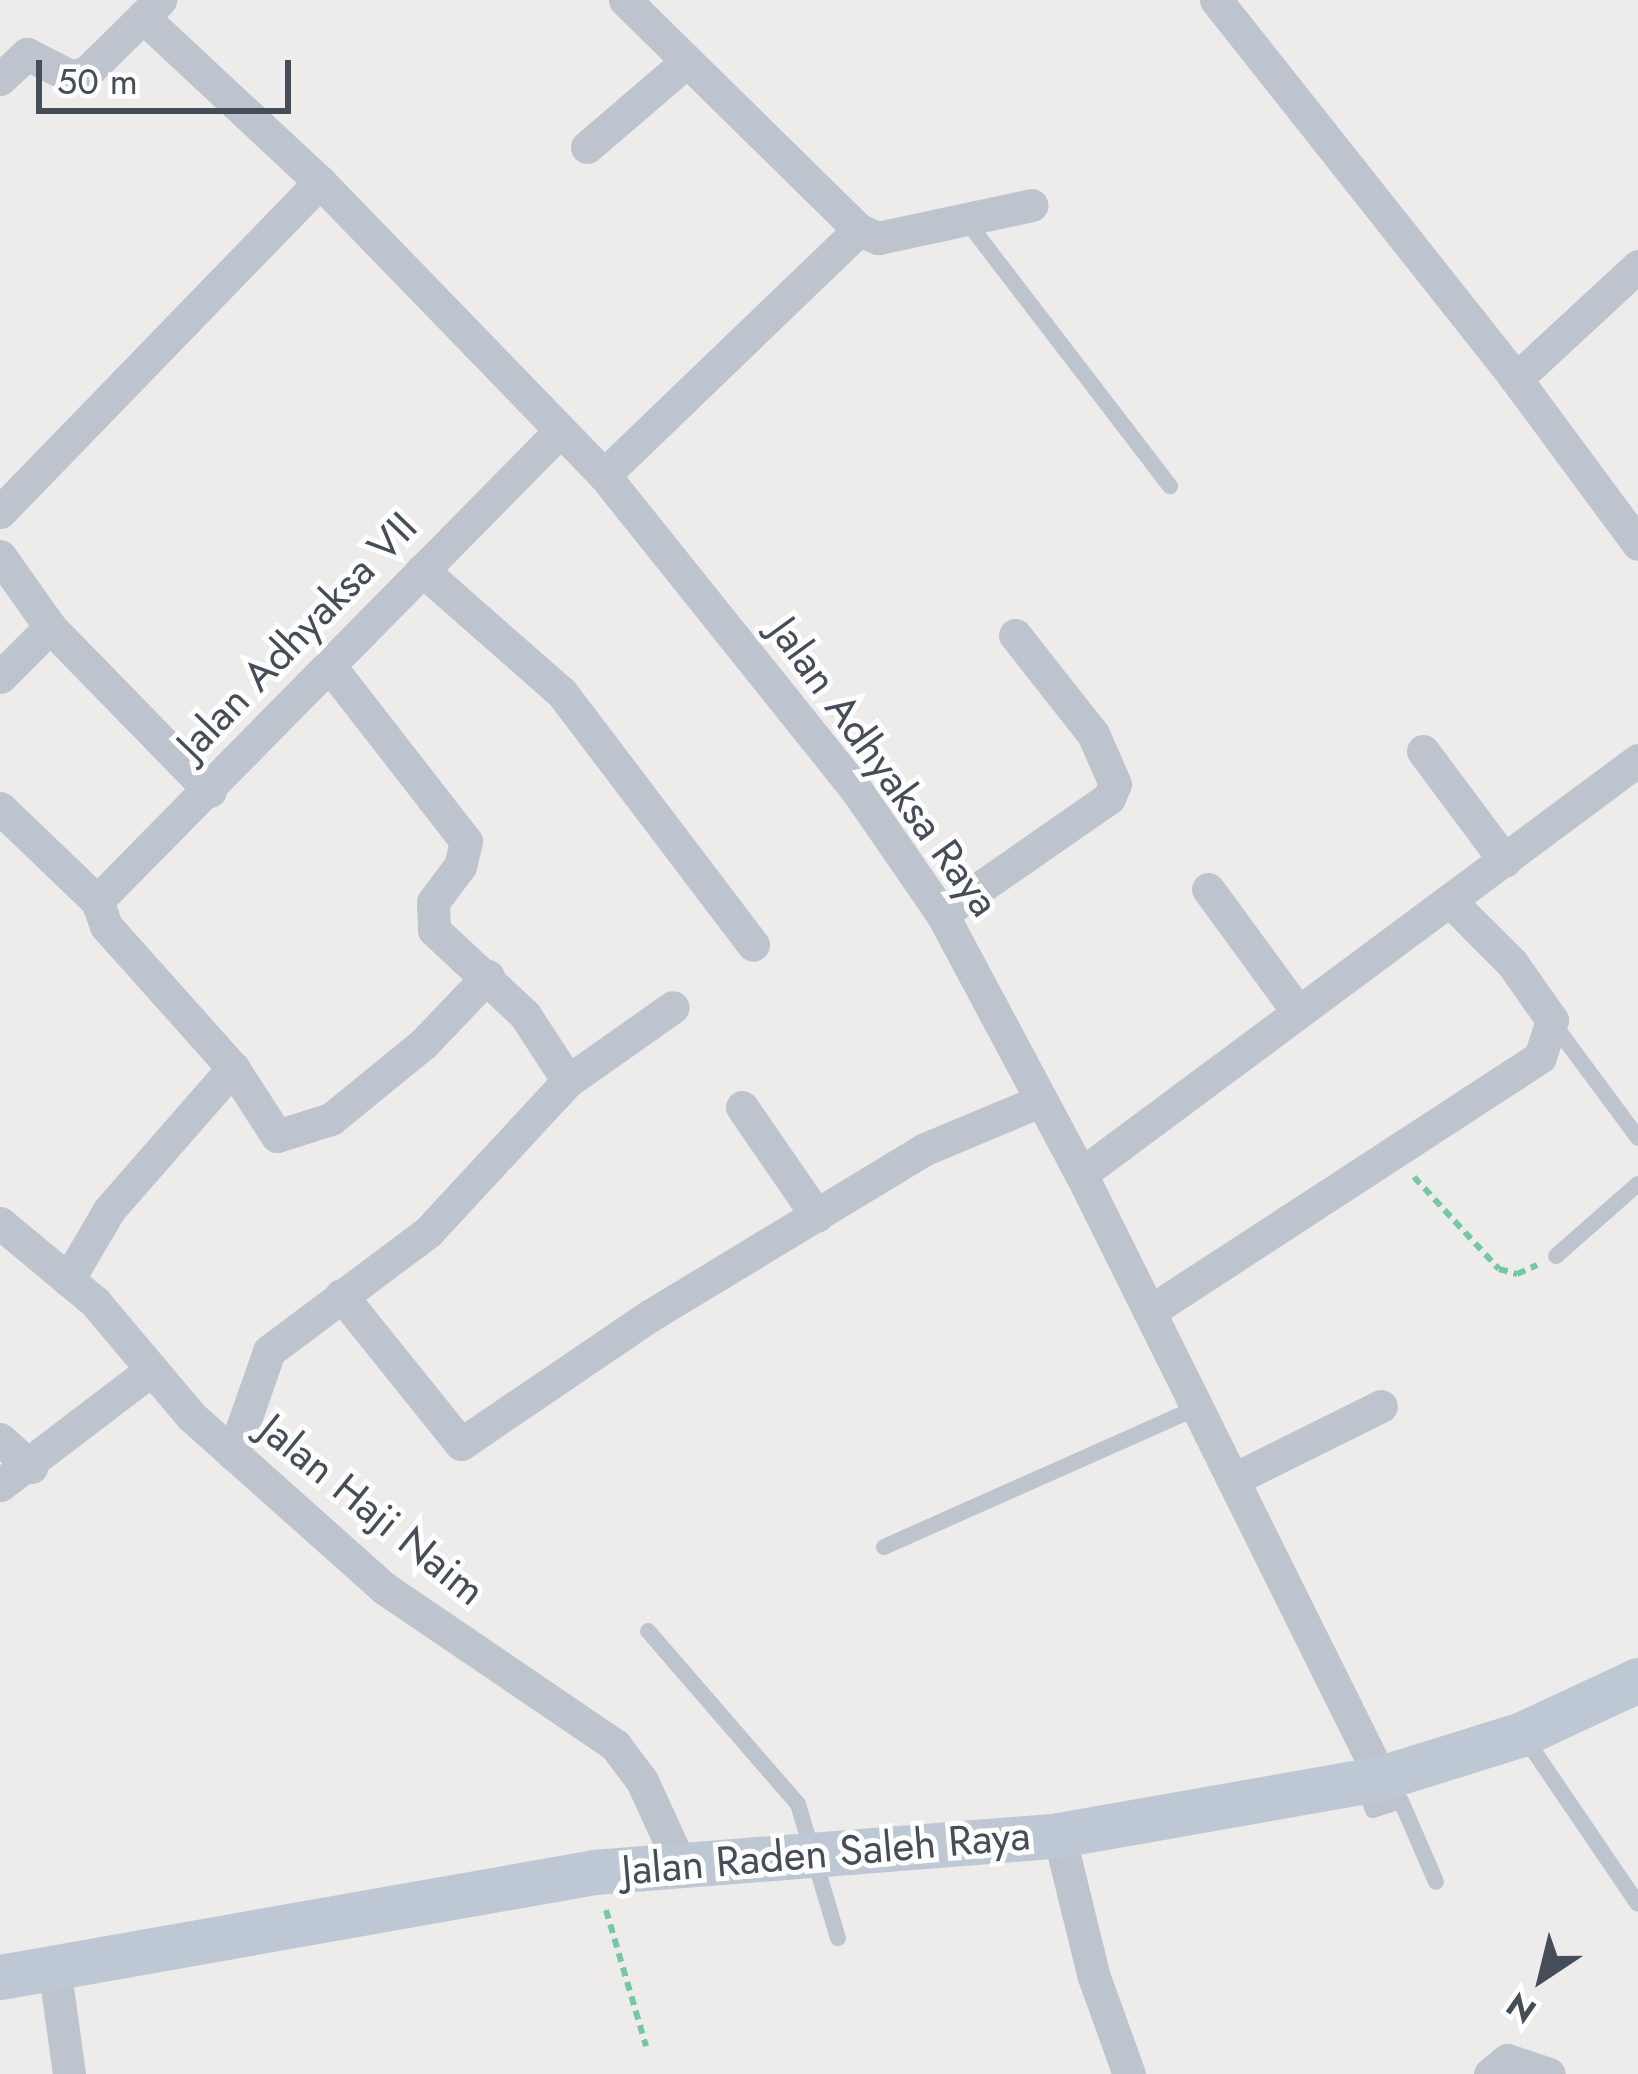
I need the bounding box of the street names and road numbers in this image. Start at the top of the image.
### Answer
street label: Jalan Adhyaksa VII [167,502,427,770]
street label: Jalan Adhyaksa Raya [759,608,1009,926]
street label: Jalan Haji Naim [249,1404,495,1616]
street label: Jalan Raden Saleh Raya [620,1810,1032,1896]

